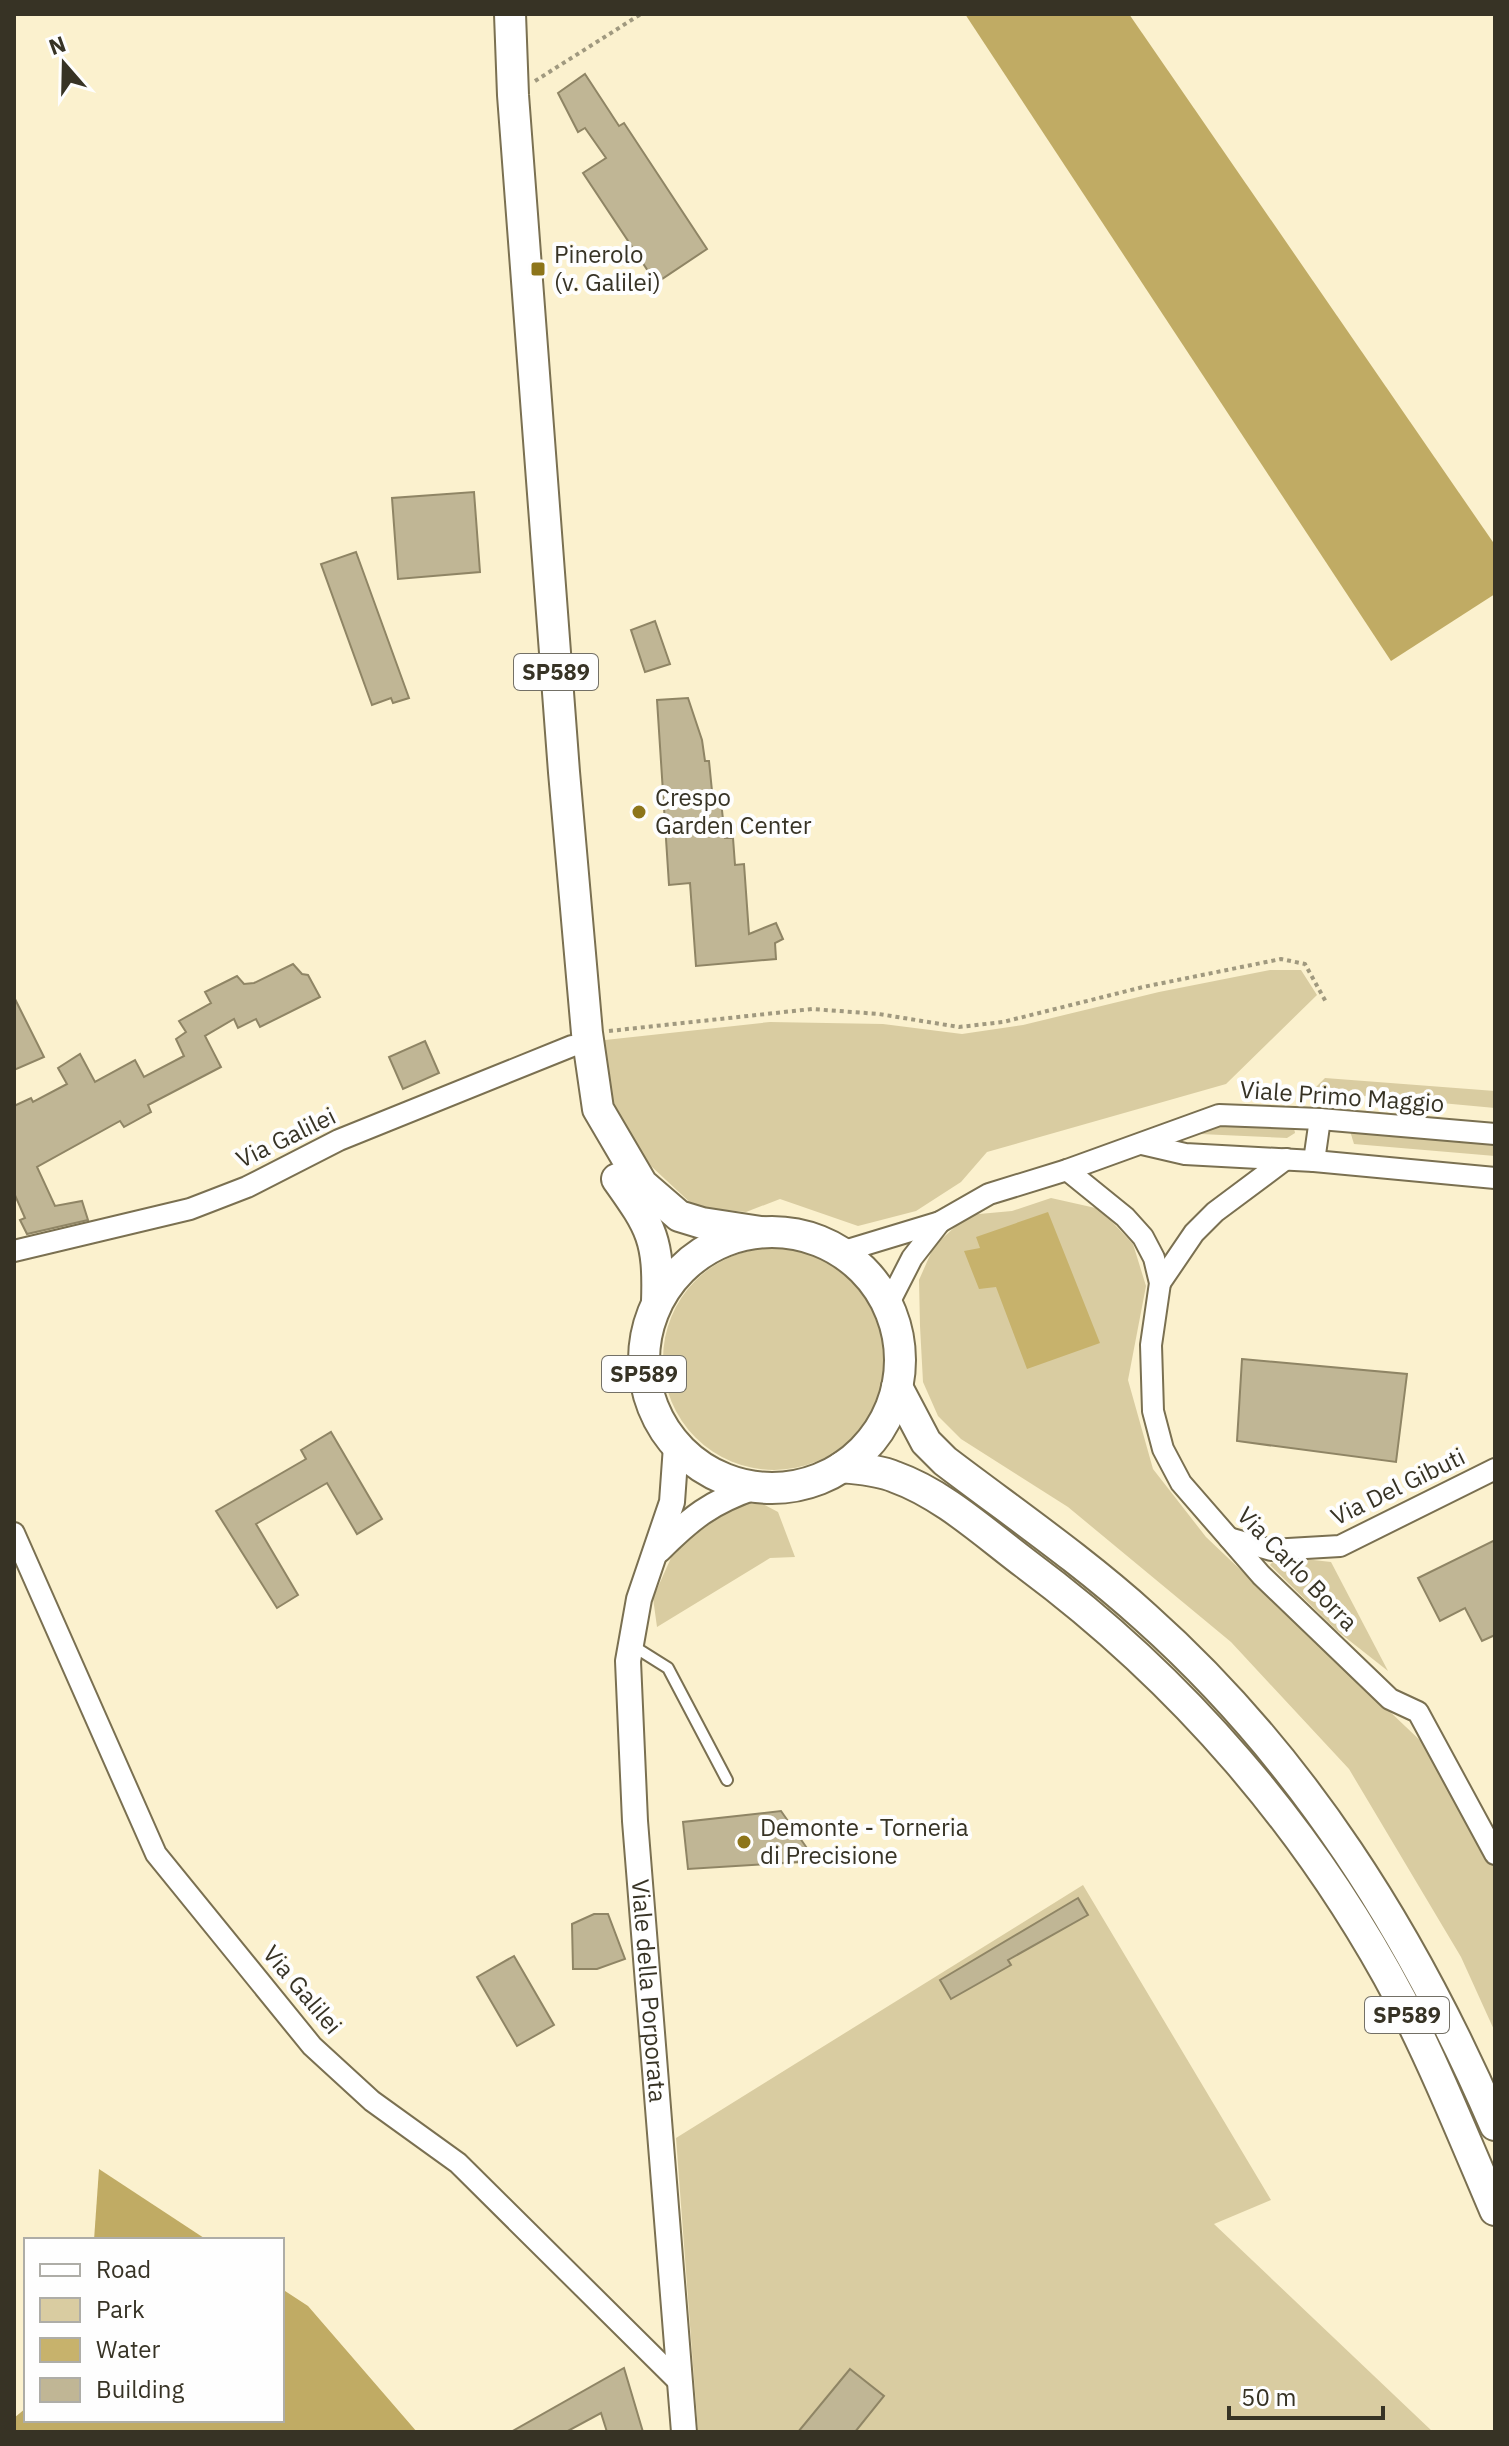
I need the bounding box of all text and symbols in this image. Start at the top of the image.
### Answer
north arrow [24,24,104,104]
text: N [45,28,69,61]
place label: Pinerolo (v. Galilei) [554,238,661,298]
marker: Pinerolo (v. Galilei) [529,260,547,278]
road number: SP589 [514,654,598,690]
place label: Crespo Garden Center [655,781,812,841]
marker: Crespo Garden Center [630,803,648,821]
street label: Viale Primo Maggio [1239,1073,1445,1119]
street label: Via Galilei [231,1099,341,1175]
road number: SP589 [602,1356,686,1392]
street label: Via Del Gibuti [1325,1440,1470,1532]
street label: Via Carlo Borra [1230,1499,1365,1637]
place label: Demonte - Torneria di Precisione [760,1811,969,1871]
marker: Demonte - Torneria di Precisione [735,1833,753,1851]
street label: Viale della Porporata [625,1878,675,2104]
street label: Via Galilei [256,1938,349,2041]
road number: SP589 [1365,1997,1449,2033]
legend [24,2238,284,2422]
text: Road [96,2253,151,2285]
text: Park [96,2293,145,2325]
text: Water [96,2333,160,2365]
scale bar [1229,2370,1383,2420]
text: Building [96,2373,184,2405]
text: 50 m [1241,2381,1296,2413]

